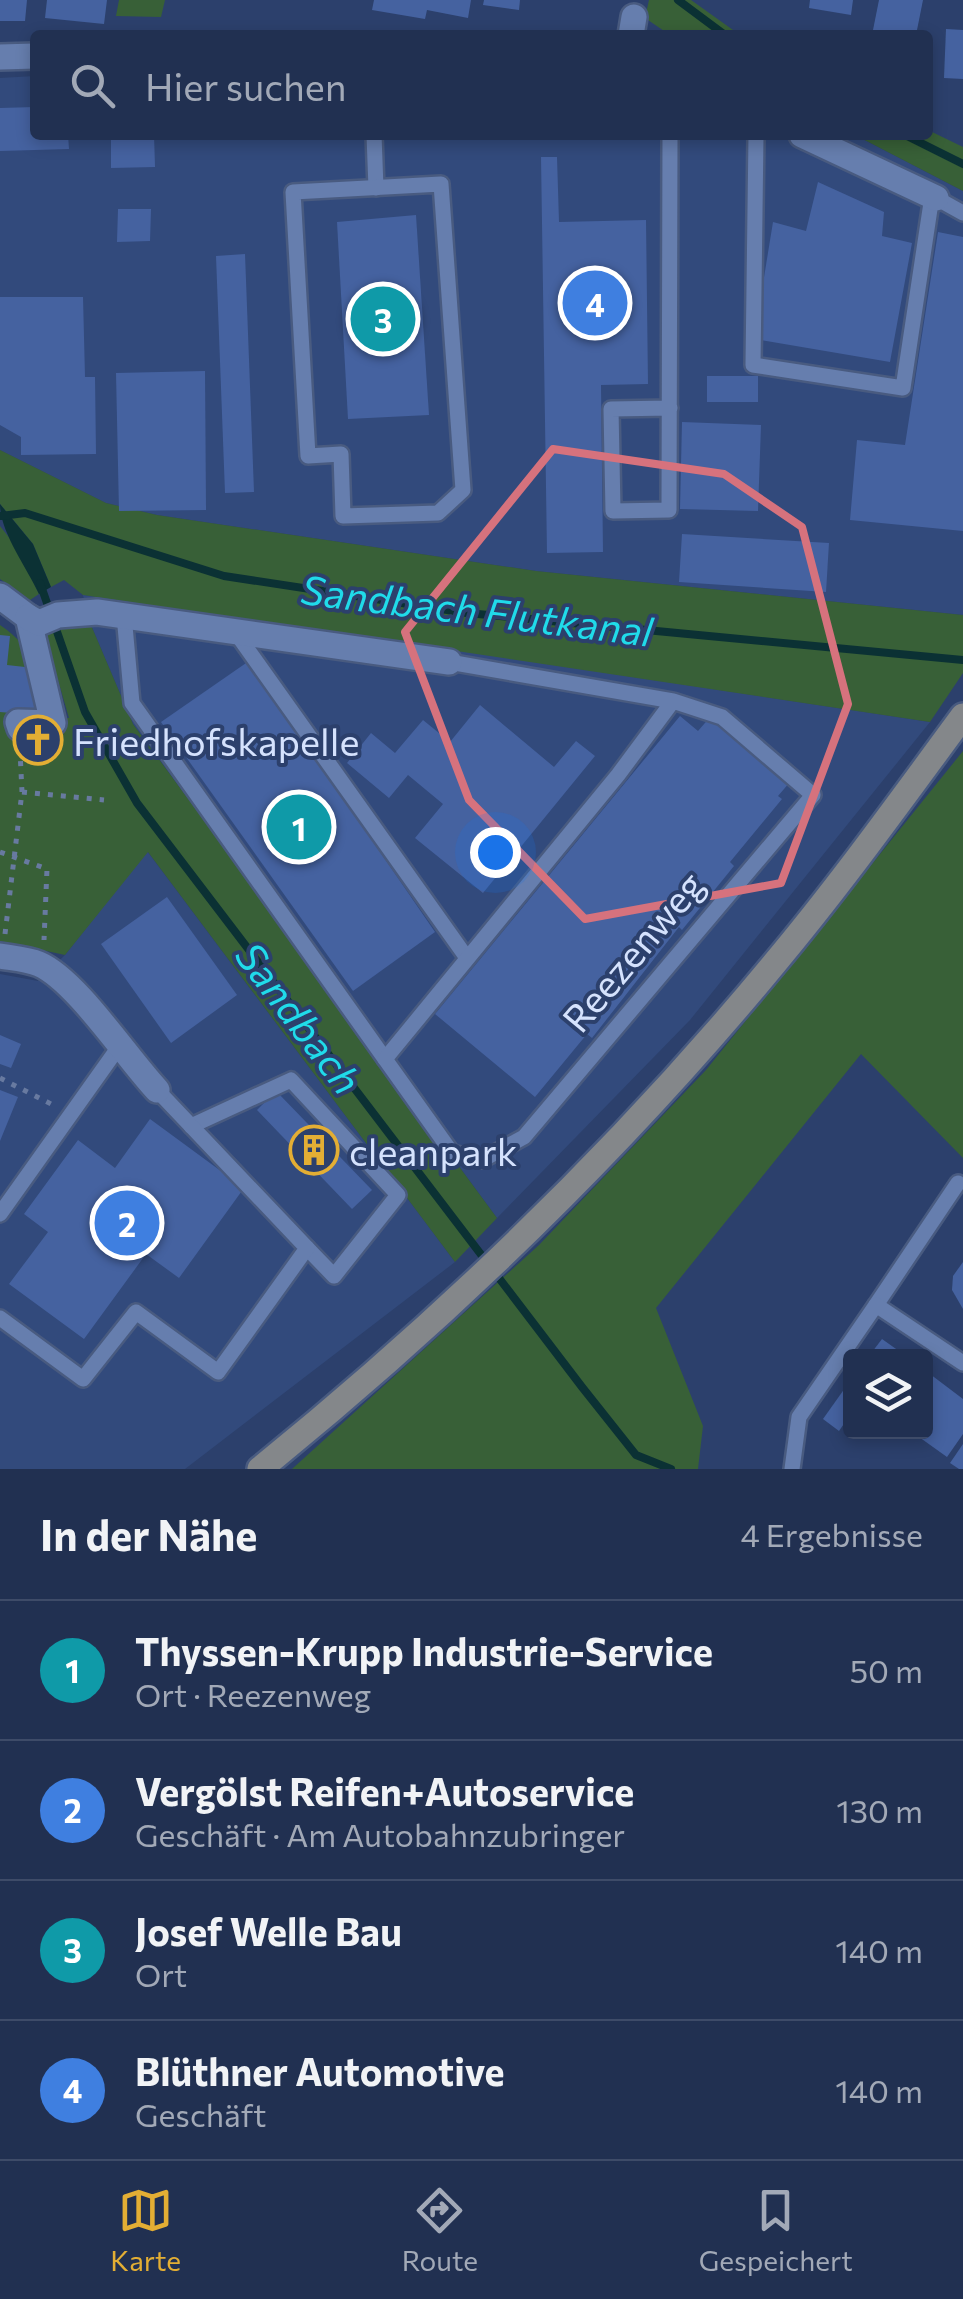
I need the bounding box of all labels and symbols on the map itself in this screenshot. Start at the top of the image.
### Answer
pin: 4 [562,266,628,340]
pin: 3 [350,282,416,356]
water label: Sandbach Flutkanal [298,563,656,655]
church icon: Friedhofskapelle [12,714,64,766]
place label: Friedhofskapelle [73,717,359,764]
pin: 1 [266,790,332,864]
your location [470,827,521,878]
street label: Reezenweg [551,861,713,1041]
water label: Sandbach [227,931,373,1103]
building icon: cleanpark [288,1124,340,1176]
place label: cleanpark [349,1127,517,1174]
pin: 2 [94,1186,160,1260]

